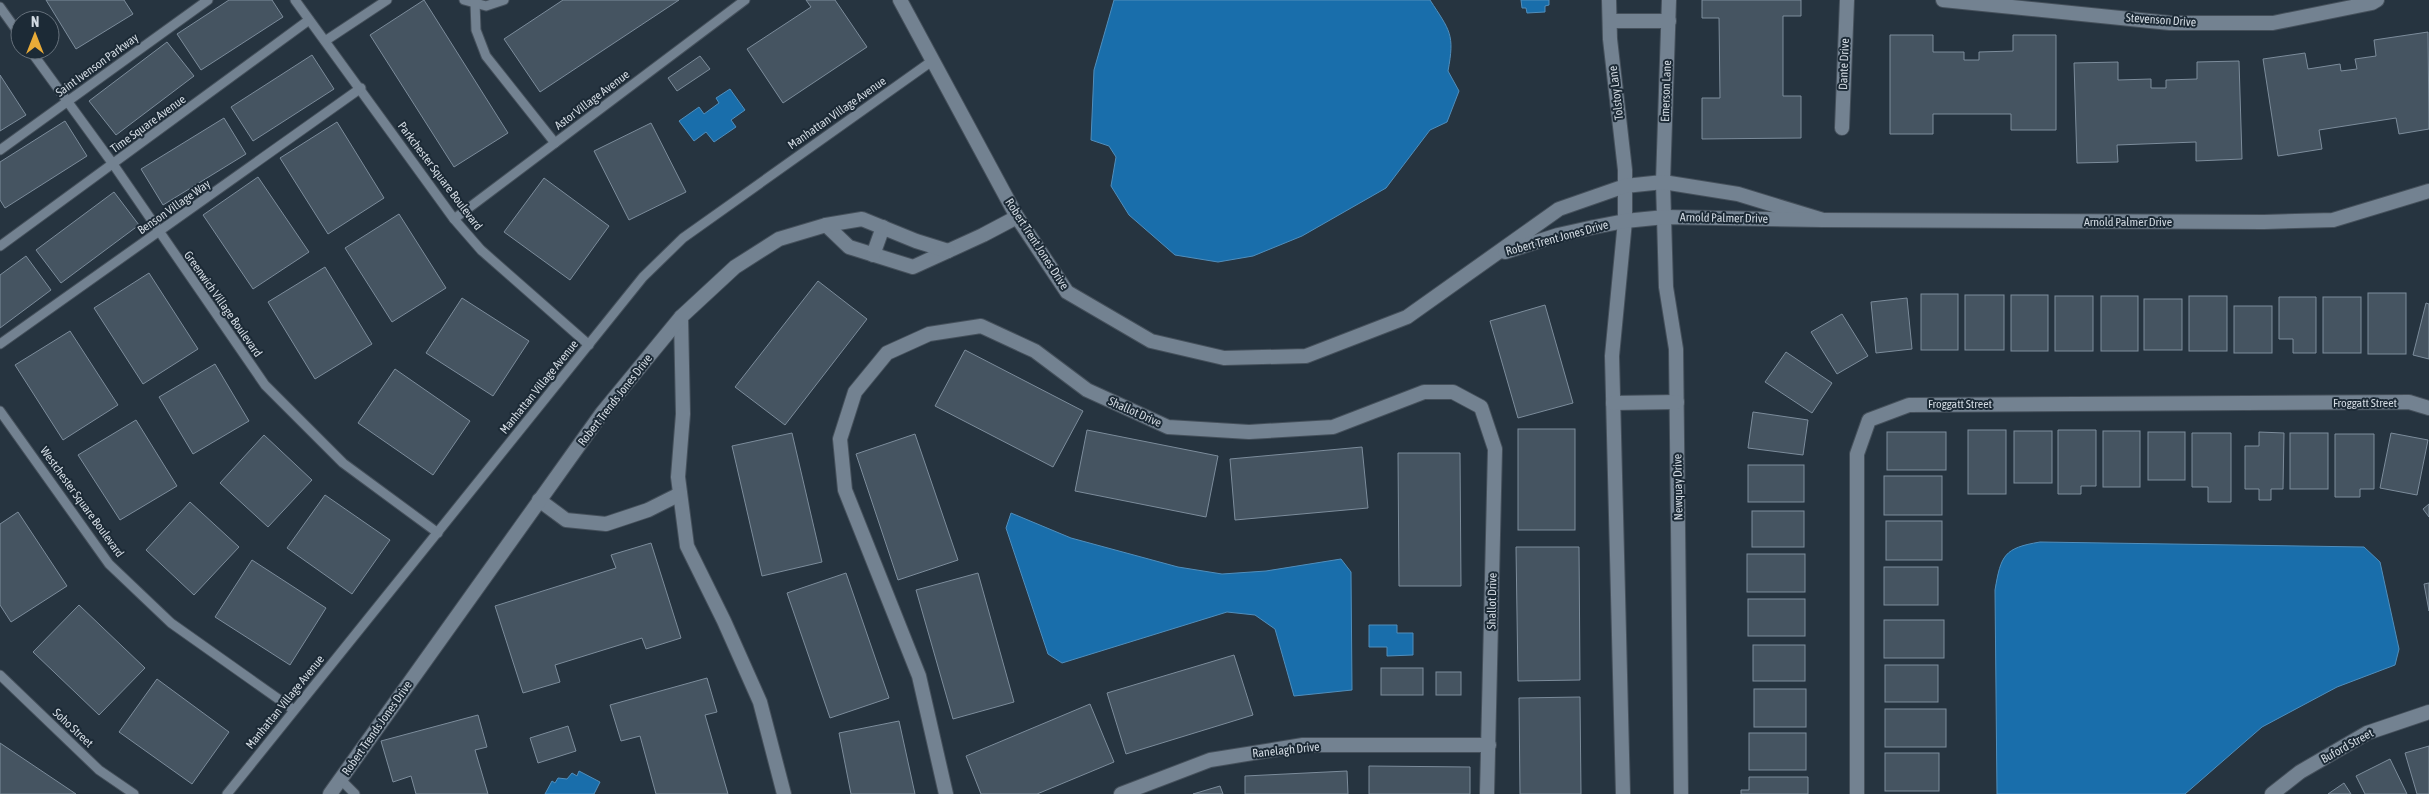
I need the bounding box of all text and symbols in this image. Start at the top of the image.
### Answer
north arrow [10,10,60,60]
street label: Stevenson Drive [2125,11,2197,29]
text: N [31,14,39,30]
street label: Saint Ivenson Parkway [53,30,141,100]
street label: Dante Drive [1836,38,1852,90]
street label: Emerson Lane [1658,60,1674,122]
street label: Tolstoy Lane [1606,65,1626,121]
street label: Astor Village Avenue [552,67,632,133]
street label: Manhattan Village Avenue [785,74,889,152]
street label: Time Square Avenue [108,92,188,156]
street label: Parkchester Square Boulevard [395,119,485,233]
street label: Benson Village Way [135,177,213,237]
street label: Robert Trent Jones Drive [1002,196,1072,292]
street label: Arnold Palmer Drive [1680,210,1768,226]
street label: Arnold Palmer Drive [2084,215,2172,229]
street label: Robert Trent Jones Drive [1504,218,1610,258]
street label: Greenwich Village Boulevard [181,248,265,360]
street label: Manhattan Village Avenue [497,337,581,437]
street label: Robert Trends Jones Drive [575,352,655,448]
street label: Shallot Drive [1106,394,1164,430]
street label: Froggatt Street [2333,396,2398,410]
street label: Froggatt Street [1928,397,1993,411]
street label: Westchester Square Boulevard [37,444,127,560]
street label: Newquay Drive [1670,454,1686,520]
street label: Shallot Drive [1485,573,1499,629]
street label: Manhattan Village Avenue [243,652,327,752]
street label: Robert Trends Jones Drive [339,678,415,778]
street label: Soho Street [50,706,96,751]
street label: Buford Street [2318,726,2376,766]
street label: Ranelagh Drive [1252,740,1320,760]

